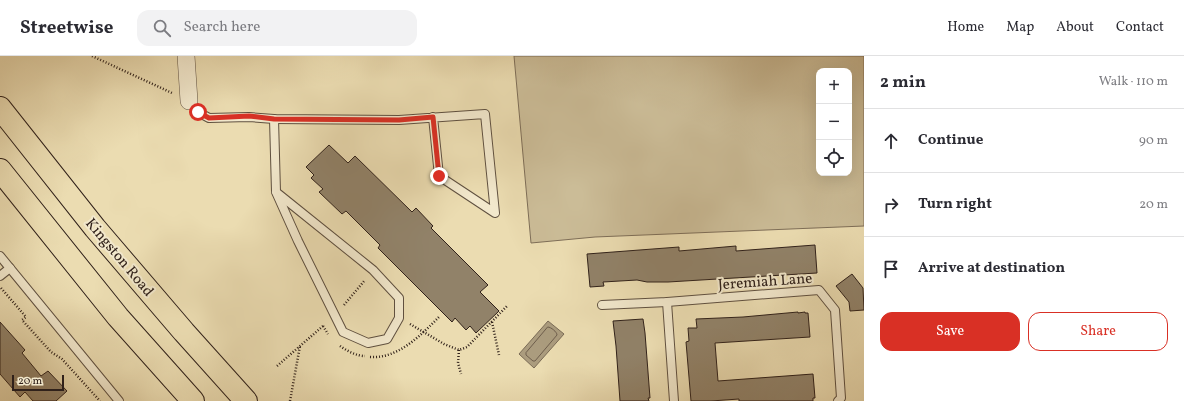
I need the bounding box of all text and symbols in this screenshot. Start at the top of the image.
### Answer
search box [137,10,417,46]
text: Streetwise [20,15,113,41]
icon: search [151,17,173,39]
text: Search here [183,17,260,38]
text: Home [947,18,984,37]
text: Map [1006,18,1034,37]
text: About [1056,18,1094,37]
text: Contact [1116,18,1164,37]
map controls [816,68,852,176]
button: + [816,68,852,104]
text: 2 min [880,71,926,94]
text: Walk · 110 m [1099,73,1168,91]
route start [189,103,207,121]
button: − [816,104,852,140]
icon: ahead [880,130,902,152]
text: Continue [918,130,983,151]
text: 90 m [1139,132,1168,150]
button: locate [816,140,852,176]
route end [430,167,448,185]
icon: right [880,194,902,216]
text: Turn right [918,194,992,215]
text: 20 m [1139,196,1168,214]
street label: Kingston Road [80,214,158,302]
icon: arrive [880,258,902,280]
text: Arrive at destination [918,258,1065,279]
street label: Jeremiah Lane [717,269,813,296]
button: Save [880,312,1020,351]
button: Share [1028,312,1168,351]
scale bar [12,373,64,392]
text: 20 m [18,374,42,389]

